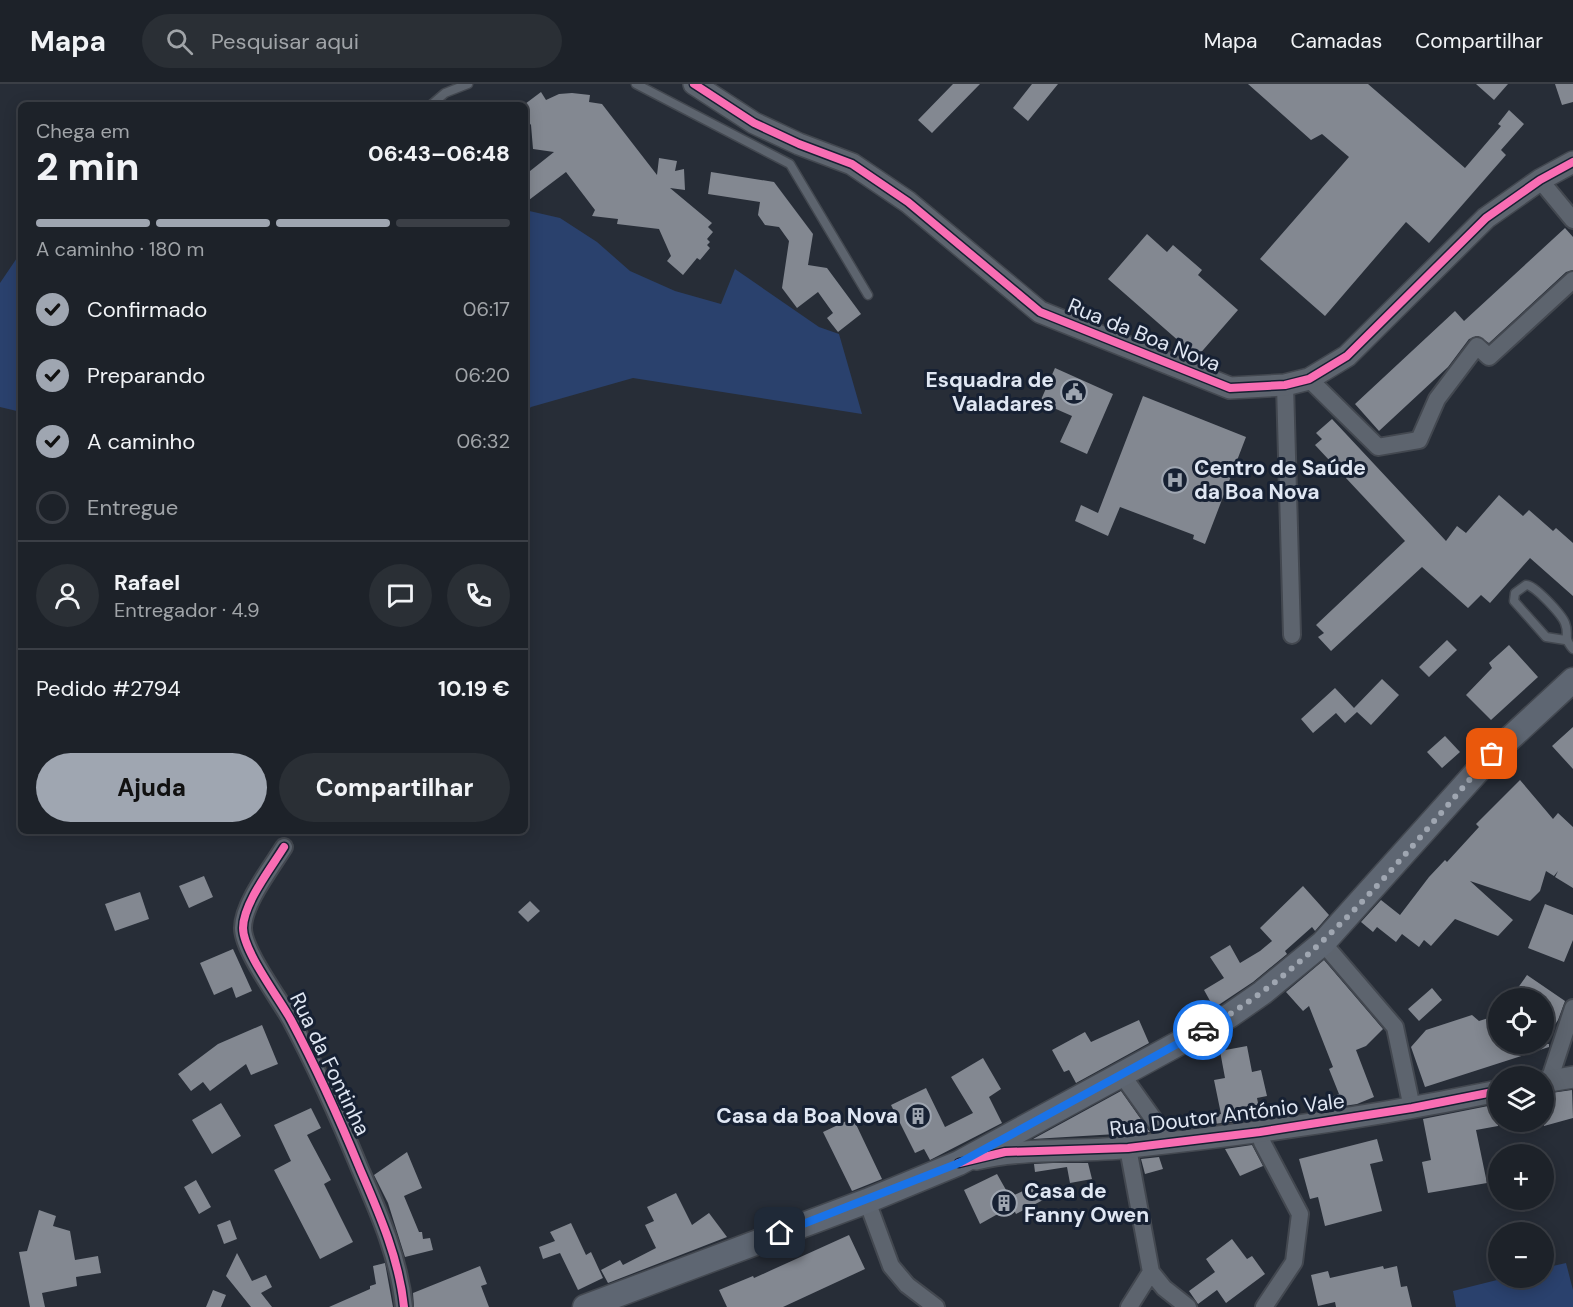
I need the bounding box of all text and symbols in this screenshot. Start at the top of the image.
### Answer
search box [142,14,562,68]
text: Mapa [30,23,106,60]
icon: search [163,25,196,58]
text: Pesquisar aqui [211,27,359,56]
text: Mapa [1204,27,1257,55]
text: Camadas [1290,27,1382,55]
text: Compartilhar [1415,27,1543,55]
text: Chega em [36,118,130,144]
text: 06:43–06:48 [368,139,510,168]
text: 2 min [36,141,140,192]
text: A caminho · 180 m [36,236,204,262]
street label: Rua da Boa Nova [1064,292,1224,378]
icon: check [36,293,69,326]
text: Confirmado [87,295,207,324]
text: 06:17 [463,296,510,322]
icon: check [36,359,69,392]
text: Preparando [87,361,205,390]
text: 06:20 [455,362,510,388]
place label: Esquadra de Valadares [926,366,1054,418]
public building icon: Esquadra de Valadares [1059,377,1089,407]
icon: check [36,425,69,458]
text: A caminho [87,427,195,456]
text: 06:32 [456,428,510,454]
place label: Centro de Saúde da Boa Nova [1194,454,1366,506]
hospital icon: Centro de Saúde da Boa Nova [1160,465,1190,495]
text: Entregue [87,493,178,522]
button: person [36,564,99,627]
button: chat [369,564,432,627]
button: phone [447,564,510,627]
text: Rafael [114,568,180,597]
text: Entregador · 4.9 [114,597,259,623]
text: Pedido #2794 [36,674,181,703]
text: 10.19 € [438,674,510,703]
pin [1466,728,1517,779]
icon: bag [1475,737,1508,770]
button: Ajuda [36,753,267,822]
button: Compartilhar [279,753,510,822]
street label: Rua da Fontinha [283,988,377,1140]
map controls [1488,988,1554,1288]
button: locate [1488,988,1554,1054]
courier [1173,1000,1233,1060]
icon: car [1187,1014,1220,1047]
button: layers [1488,1066,1554,1132]
street label: Rua Doutor António Vale [1108,1087,1346,1143]
building icon: Casa da Boa Nova [903,1101,933,1131]
place label: Casa da Boa Nova [716,1102,898,1130]
button: + [1488,1144,1554,1210]
place label: Casa de Fanny Owen [1024,1177,1149,1229]
building icon: Casa de Fanny Owen [989,1188,1019,1218]
pin [754,1207,805,1258]
icon: home [763,1216,796,1249]
button: − [1488,1222,1554,1288]

